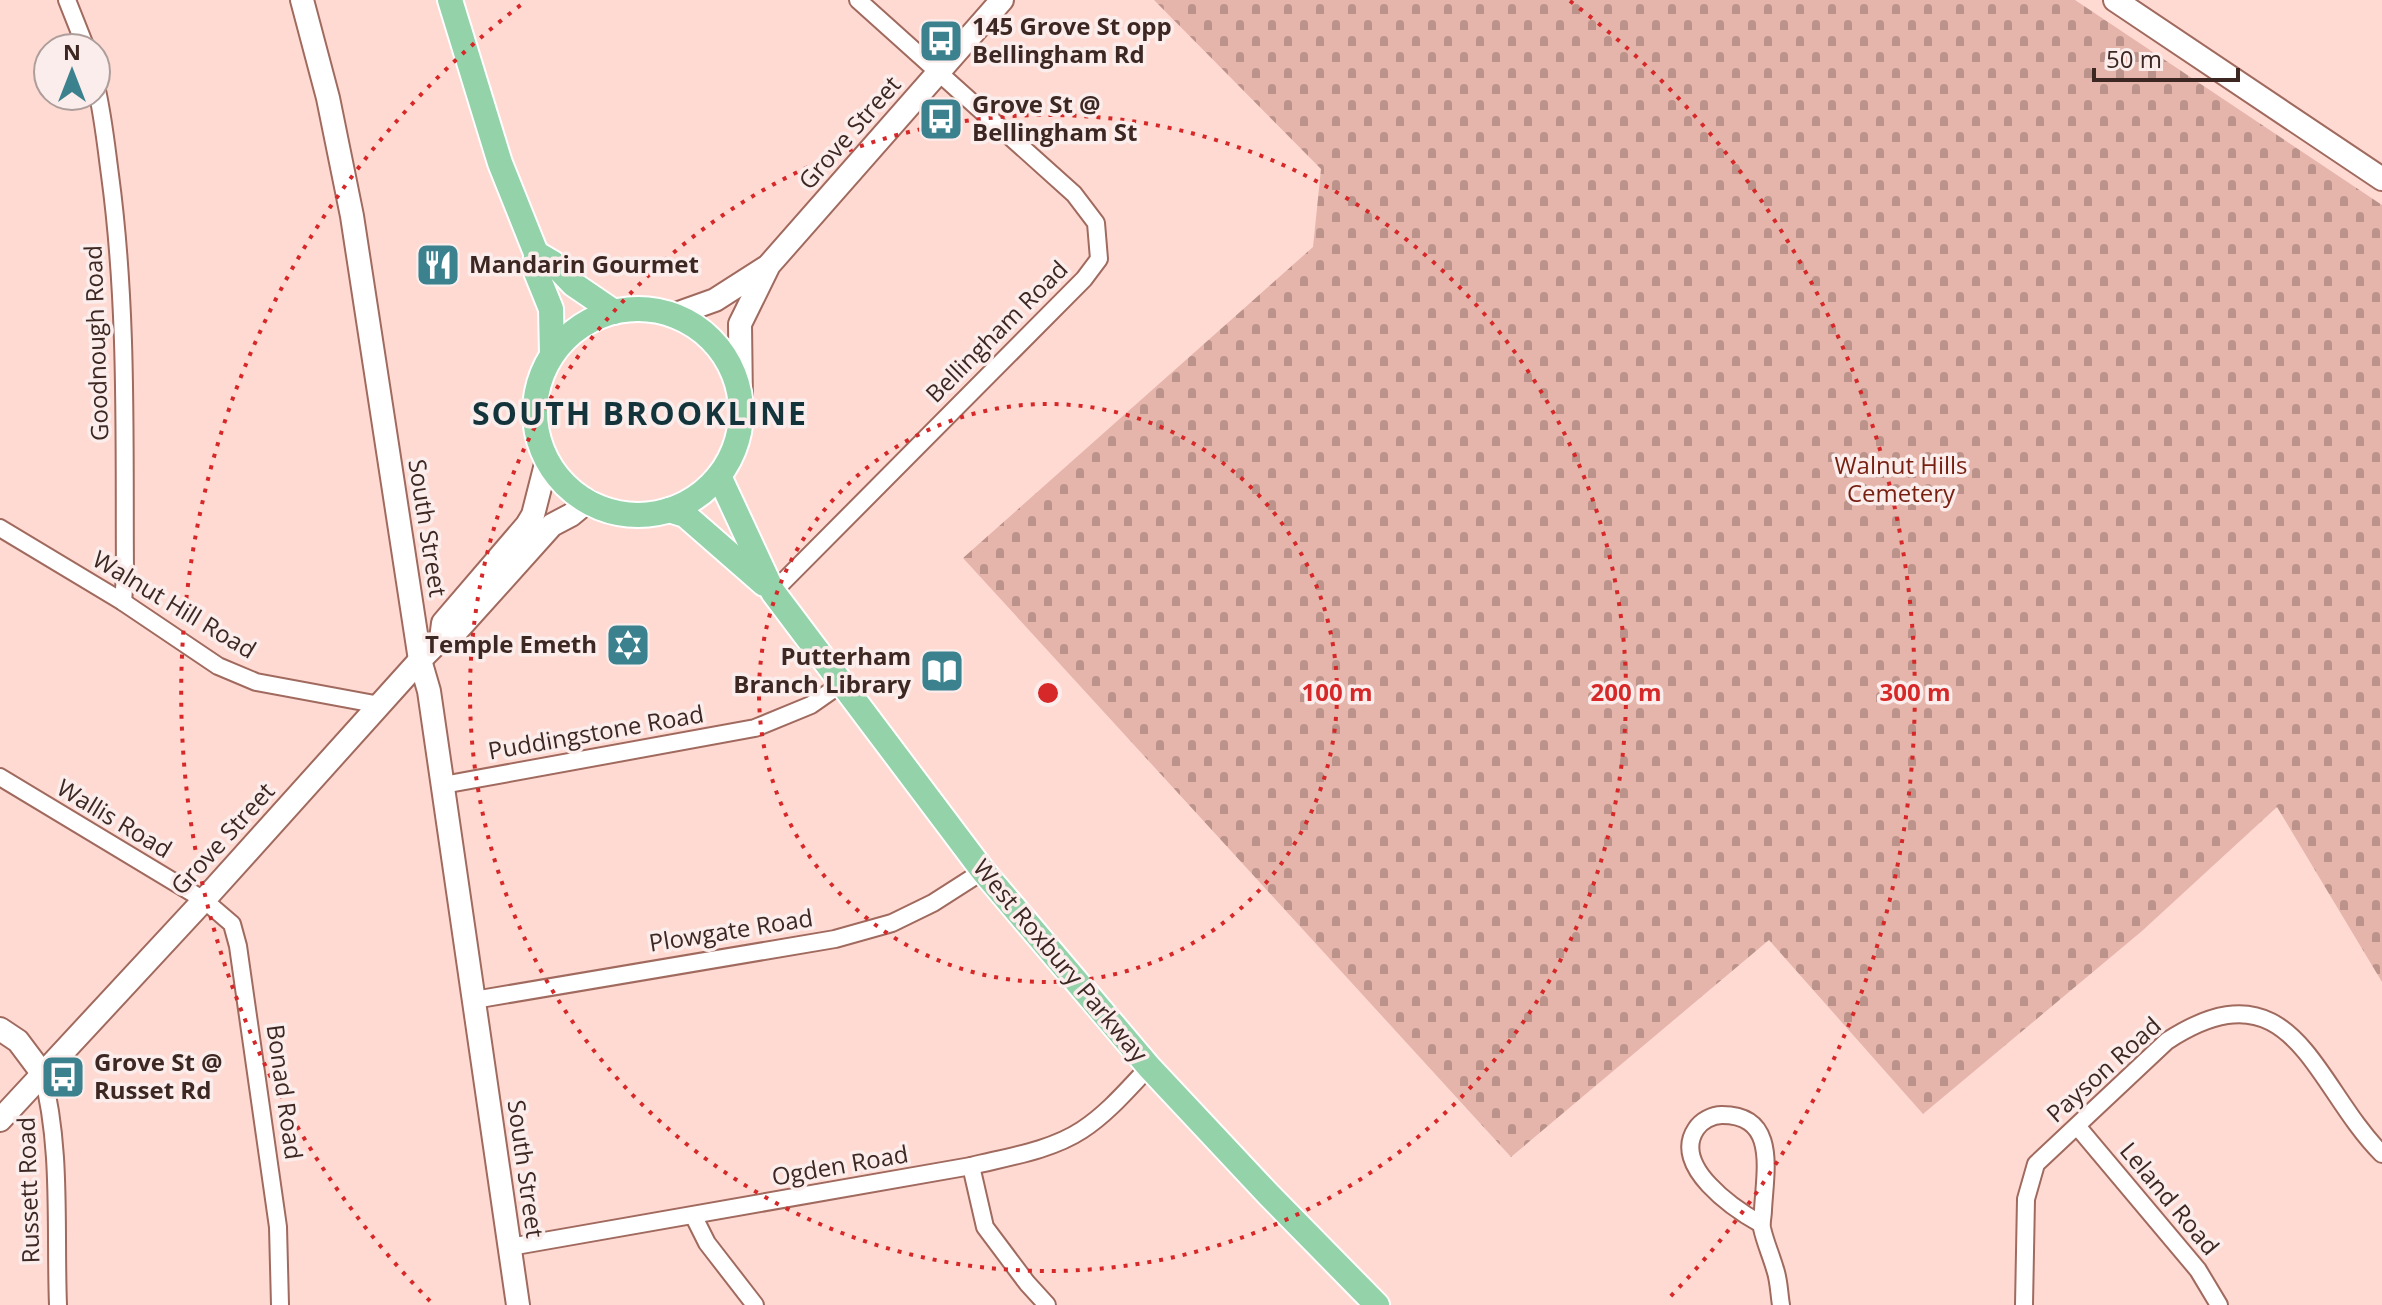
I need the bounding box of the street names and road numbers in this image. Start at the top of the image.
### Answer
street label: Grove Street [790,68,907,196]
street label: Goodnough Road [76,244,115,442]
street label: Bellingham Road [918,253,1074,409]
street label: South Street [401,457,456,599]
street label: Walnut Hill Road [87,542,263,666]
street label: Puddingstone Road [485,696,706,767]
street label: Wallis Road [51,770,178,865]
street label: Grove Street [163,775,281,901]
street label: West Roxbury Parkway [966,852,1156,1069]
street label: Plowgate Road [646,900,815,959]
street label: Payson Road [2038,1008,2168,1129]
street label: Bonad Road [260,1022,311,1162]
street label: South Street [500,1098,552,1240]
street label: Russett Road [8,1116,47,1264]
street label: Leland Road [2113,1134,2227,1262]
street label: Ogden Road [769,1136,911,1193]

